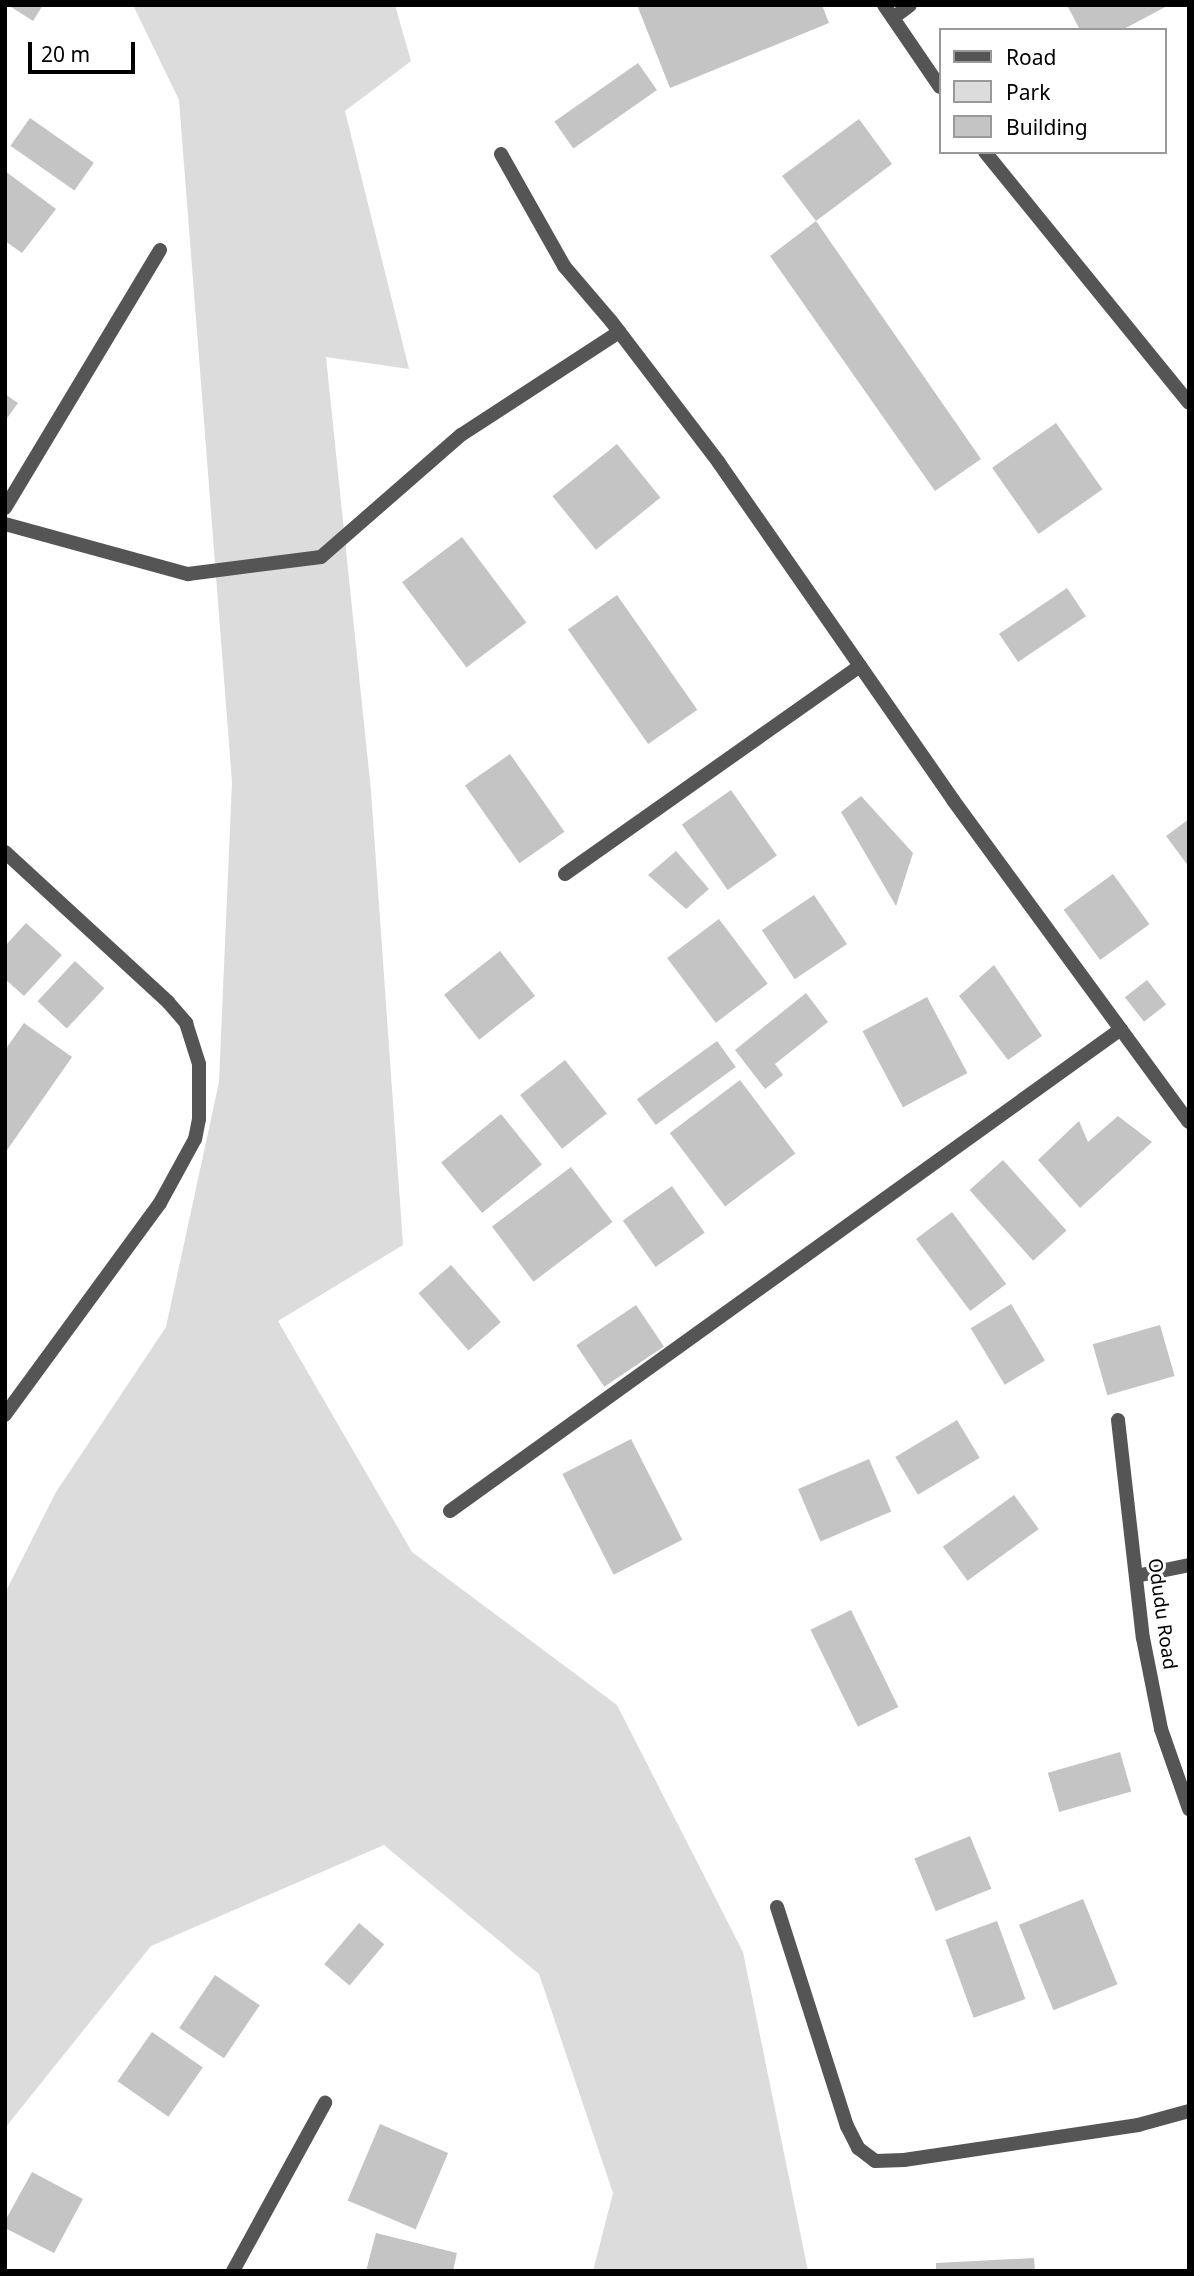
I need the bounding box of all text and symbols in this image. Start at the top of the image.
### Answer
scale bar [32,28,138,72]
legend [939,28,1166,154]
text: 20 m [41,40,90,68]
text: Road [1006,43,1056,71]
text: Park [1006,78,1050,106]
text: Building [1006,113,1088,141]
street label: Odudu Road [1143,1557,1181,1671]

